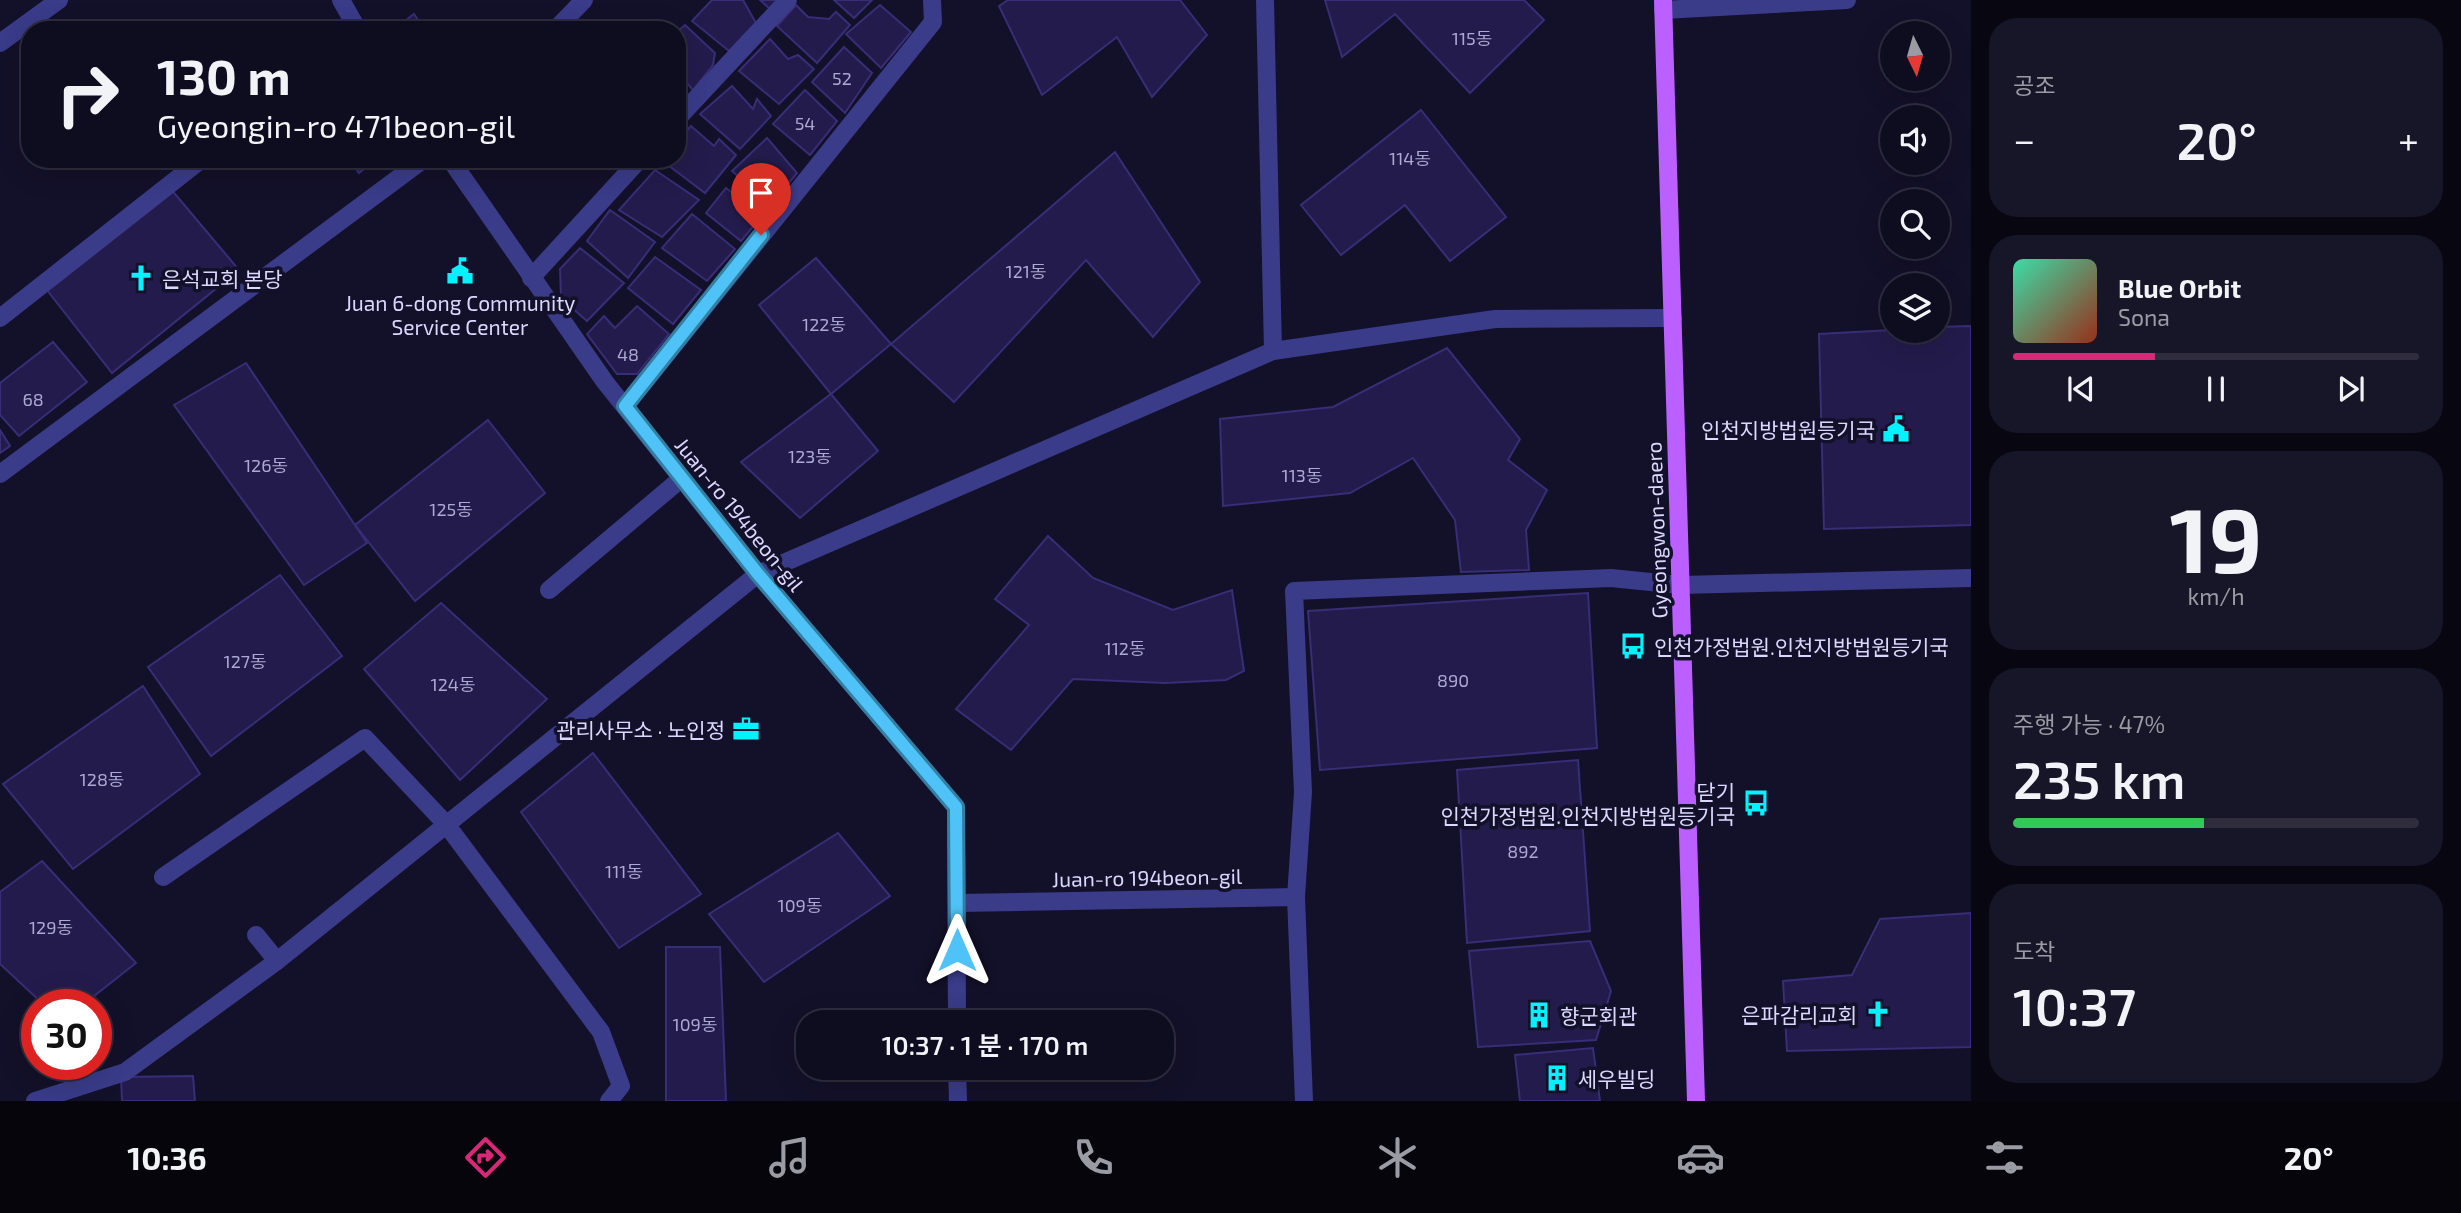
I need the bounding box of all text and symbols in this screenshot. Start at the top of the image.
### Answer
north arrow [1880,21,1950,91]
map controls [1880,21,1950,343]
house number: 115동 [1452,27,1492,49]
text: 130 m [157,46,291,105]
icon: right [42,49,133,140]
house number: 52 [832,67,852,89]
text: 공조 [2013,71,2055,99]
button: sound [1880,105,1950,175]
text: Gyeongin-ro 471beon-gil [157,106,515,144]
text: 20° [2176,108,2257,170]
house number: 54 [795,112,815,134]
text: − [2013,116,2035,162]
text: + [2398,116,2419,162]
house number: 114동 [1389,147,1431,169]
pin [731,163,791,235]
icon: arrive [742,174,780,212]
button: search [1880,189,1950,259]
public building icon: Juan 6-dong Community Service Center [445,256,475,286]
house number: 121동 [1005,260,1047,282]
church icon: 은석교회 본당 [126,263,156,293]
place label: 은석교회 본당 [162,266,283,291]
text: Blue Orbit [2118,272,2241,303]
button: layers [1880,273,1950,343]
place label: Juan 6-dong Community Service Center [345,290,575,339]
text: Sona [2118,303,2170,331]
house number: 122동 [802,313,846,335]
house number: 48 [617,343,639,365]
icon: previous [2062,370,2100,408]
icon: pause [2197,370,2235,408]
icon: next [2332,370,2370,408]
house number: 68 [22,388,44,410]
public building icon: 인천지방법원등기국 [1881,414,1911,444]
place label: 인천지방법원등기국 [1701,417,1875,442]
street label: Juan-ro 194beon-gil [670,432,810,596]
street label: Gyeongwon-daero [1640,441,1672,619]
house number: 123동 [788,445,832,467]
house number: 126동 [244,454,288,476]
house number: 113동 [1282,464,1322,486]
text: 19 [2169,482,2263,591]
house number: 125동 [429,498,473,520]
text: km/h [2187,582,2245,610]
bus stop icon: 인천가정법원.인천지방법원등기국 [1618,631,1648,661]
place label: 인천가정법원.인천지방법원등기국 [1654,634,1949,659]
house number: 112동 [1104,637,1146,659]
house number: 127동 [223,650,267,672]
house number: 890 [1437,669,1469,691]
house number: 124동 [431,673,475,695]
text: 주행 가능 · 47% [2013,710,2165,738]
office icon: 관리사무소 · 노인정 [731,714,761,744]
place label: 관리사무소 · 노인정 [556,717,725,742]
text: 235 km [2013,747,2185,809]
house number: 128동 [80,768,124,790]
place label: 닫기 인천가정법원.인천지방법원등기국 [1440,779,1735,828]
bus stop icon: 닫기 인천가정법원.인천지방법원등기국 [1741,788,1771,818]
house number: 892 [1507,840,1539,862]
house number: 111동 [605,860,643,882]
street label: Juan-ro 194beon-gil [1052,863,1243,891]
house number: 109동 [778,894,822,916]
position arrow [920,913,994,987]
house number: 129동 [29,916,73,938]
text: 도착 [2013,937,2055,965]
text: 10:37 [2013,974,2136,1036]
speed limit sign: 30 [21,989,112,1080]
church icon: 은파감리교회 [1863,999,1893,1029]
building icon: 향군회관 [1524,1000,1554,1030]
place label: 은파감리교회 [1741,1002,1857,1027]
place label: 향군회관 [1560,1003,1637,1028]
house number: 109동 [673,1013,717,1035]
text: 10:37 · 1 분 · 170 m [882,1029,1088,1060]
building icon: 세우빌딩 [1542,1063,1572,1093]
place label: 세우빌딩 [1578,1066,1655,1091]
icon: directions [461,1133,510,1182]
icon: music [765,1133,814,1182]
icon: phone [1069,1133,1118,1182]
icon: climate [1373,1133,1422,1182]
icon: car [1676,1133,1725,1182]
icon: filters [1980,1133,2029,1182]
text: 10:36 [127,1138,207,1176]
text: 20° [2284,1138,2334,1176]

